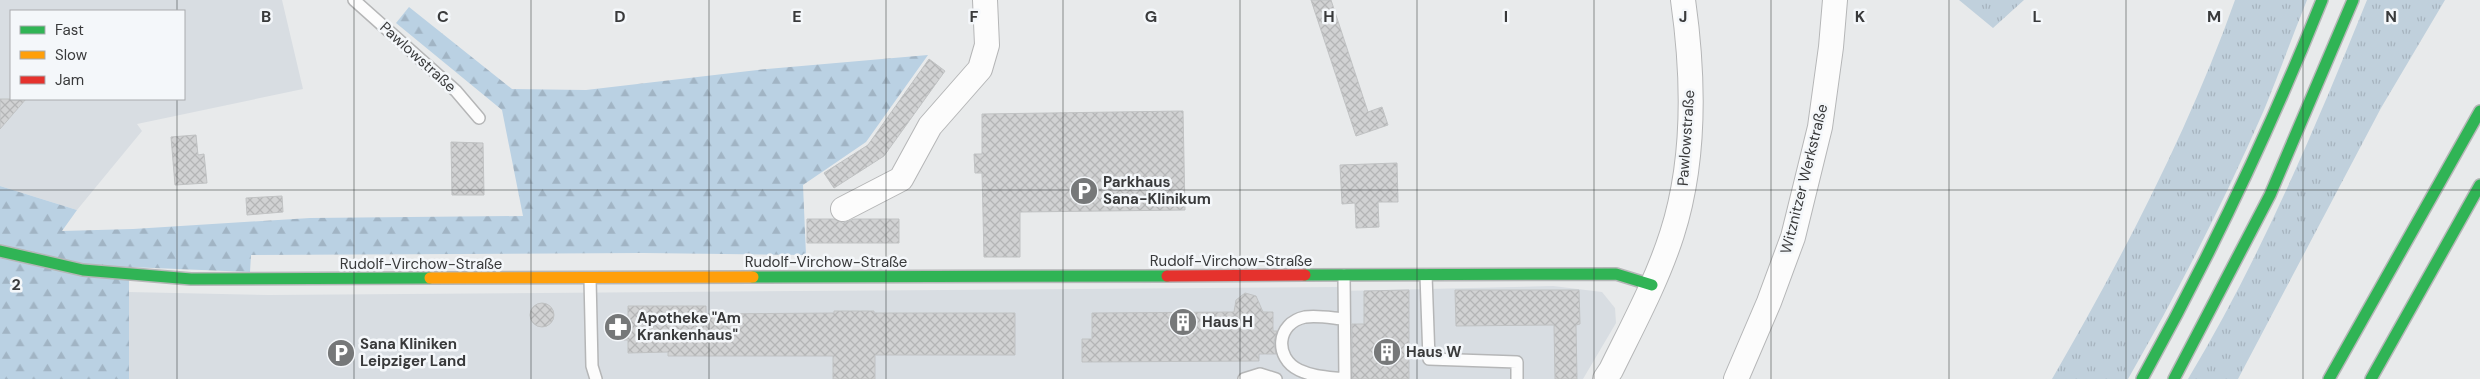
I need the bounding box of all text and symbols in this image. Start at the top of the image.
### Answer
text: B [261,6,271,27]
text: C [437,6,449,27]
text: D [614,6,626,27]
text: E [792,6,802,27]
text: F [970,6,979,27]
text: G [1145,6,1157,27]
text: H [1323,6,1335,27]
text: I [1504,6,1508,27]
text: J [1679,6,1687,27]
text: K [1855,6,1866,27]
text: L [2033,6,2042,27]
text: M [2207,6,2221,27]
text: N [2385,6,2397,27]
legend [10,10,185,100]
street label: Pawlowstraße [376,17,460,97]
text: Fast [55,20,84,40]
text: Slow [55,45,88,65]
text: Jam [55,70,84,90]
street label: Pawlowstraße [1673,89,1699,187]
street label: Witznitzer Werkstraße [1776,102,1832,256]
place label: Parkhaus Sana-Klinikum [1103,172,1211,209]
parking icon: Parkhaus Sana-Klinikum [1069,176,1099,206]
street label: Rudolf-Virchow-Straße [1150,251,1312,271]
street label: Rudolf-Virchow-Straße [745,252,907,272]
street label: Rudolf-Virchow-Straße [340,254,502,274]
text: 2 [11,274,21,295]
building icon: Haus H [1168,307,1198,337]
place label: Apotheke "Am Krankenhaus" [637,308,741,345]
pharmacy icon: Apotheke "Am Krankenhaus" [603,312,633,342]
place label: Haus H [1202,312,1253,332]
place label: Sana Kliniken Leipziger Land [360,334,466,371]
building icon: Haus W [1372,337,1402,367]
parking icon: Sana Kliniken Leipziger Land [326,338,356,368]
place label: Haus W [1406,342,1462,362]

